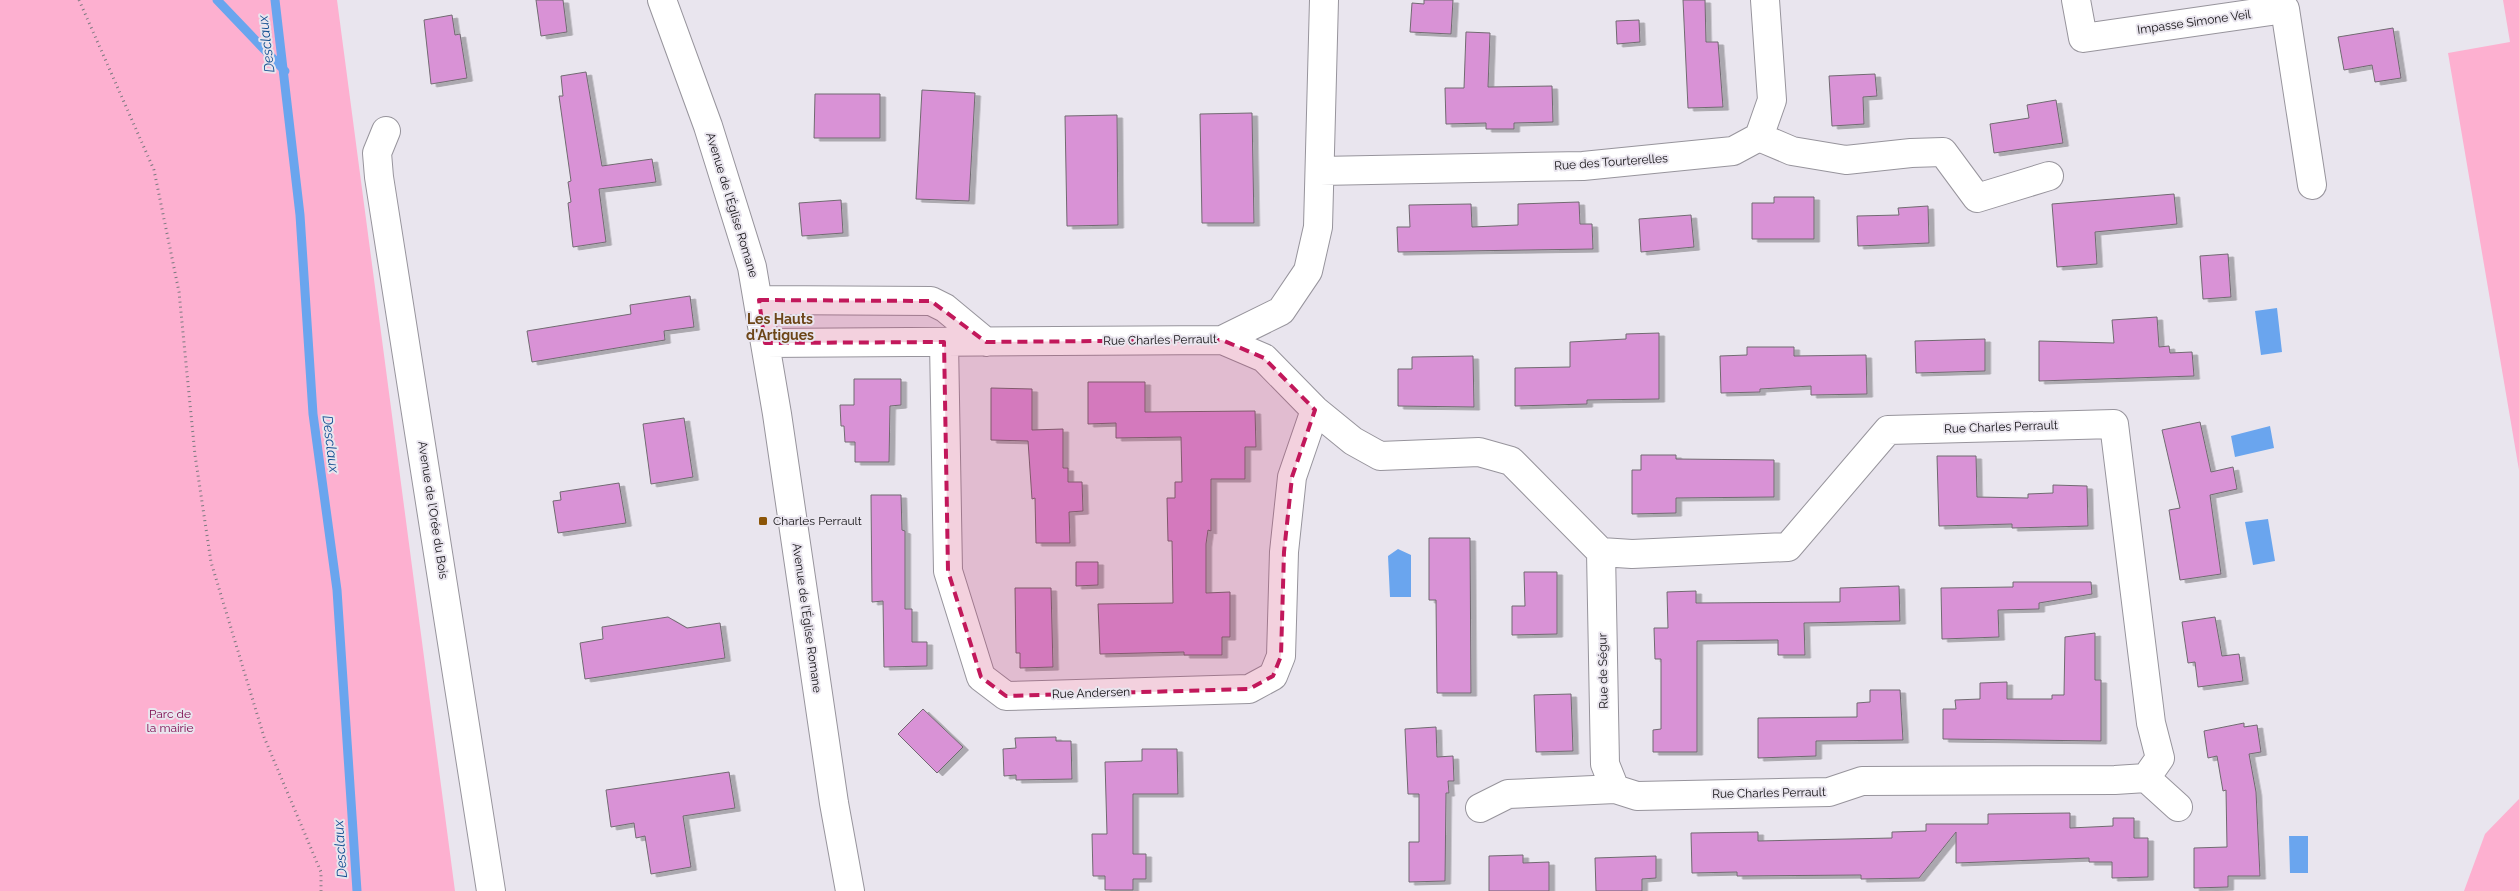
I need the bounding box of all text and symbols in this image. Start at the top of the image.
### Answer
street label: Impasse Simone Veil [2136,7,2252,37]
water label: Desclaux [254,13,277,74]
street label: Avenue de l'Église Romane [703,131,761,279]
street label: Rue des Tourterelles [1554,151,1668,173]
district label: Les Hauts d'Artigues [746,311,814,343]
street label: Rue Charles Perrault [1103,332,1217,348]
water label: Desclaux [320,414,343,475]
street label: Rue Charles Perrault [1944,418,2058,436]
street label: Avenue de l'Orée du Bois [415,440,451,580]
place label: Charles Perrault [773,514,862,528]
marker: Charles Perrault [757,515,769,527]
street label: Avenue de l'Église Romane [790,542,824,694]
street label: Rue de Ségur [1595,632,1611,709]
street label: Rue Andersen [1052,685,1130,701]
park label: Parc de la mairie [147,707,193,735]
street label: Rue Charles Perrault [1712,785,1826,801]
water label: Desclaux [330,818,350,878]

